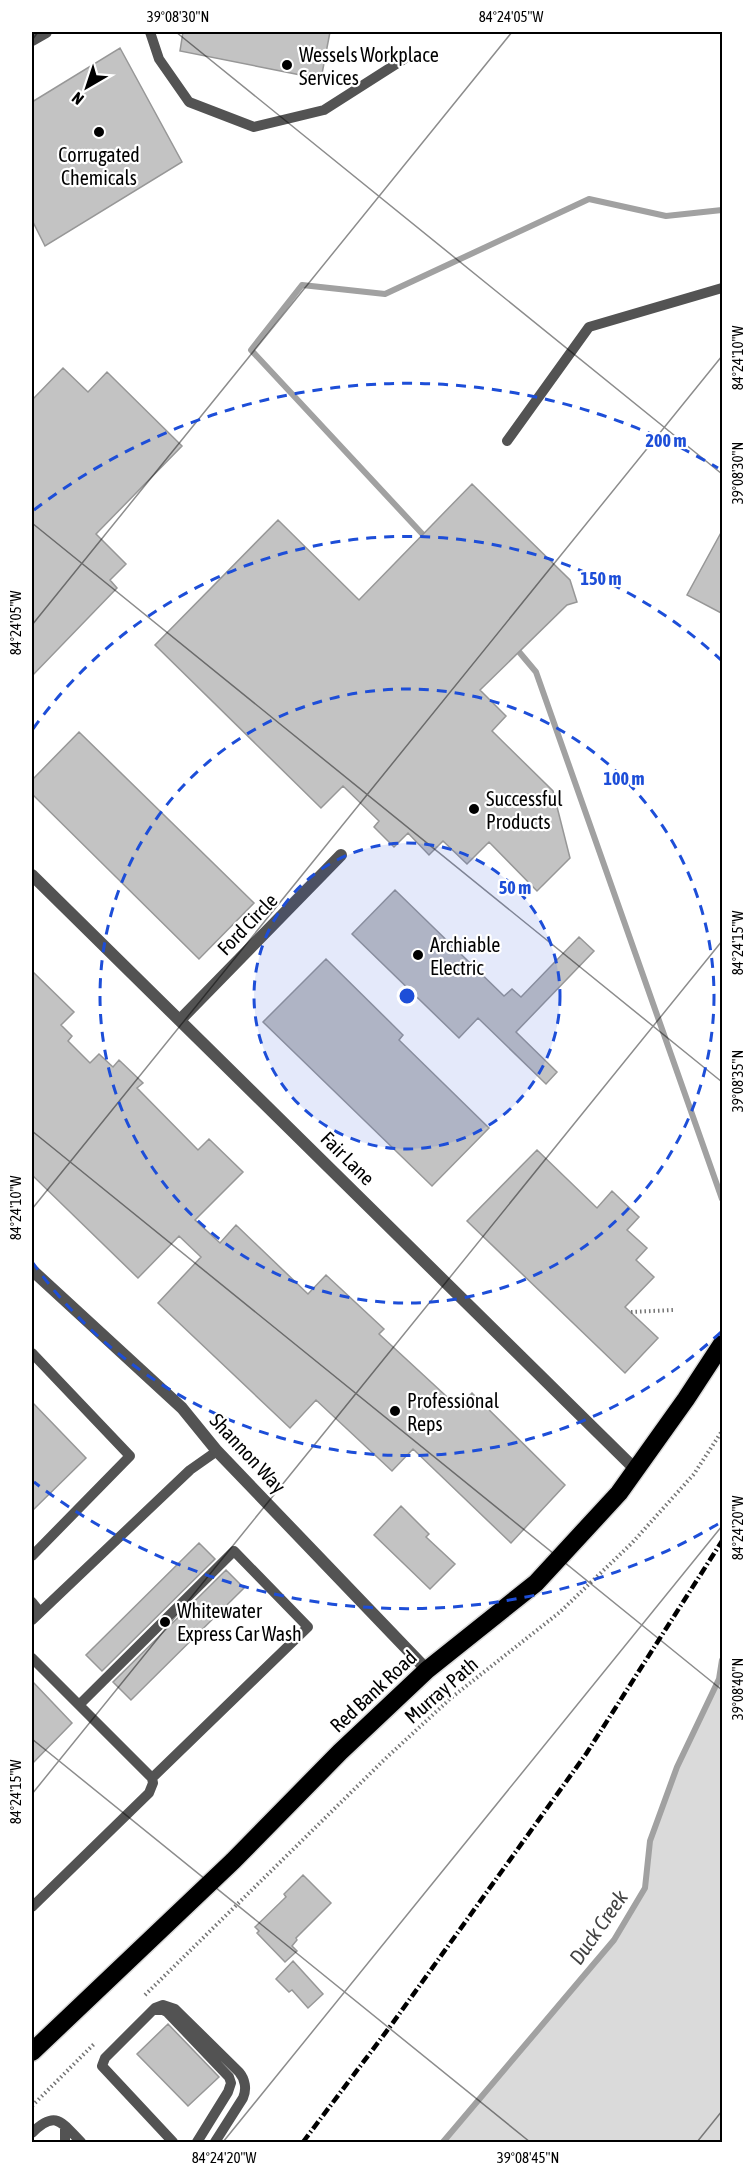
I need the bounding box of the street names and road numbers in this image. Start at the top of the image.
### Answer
street label: Ford Circle [212,889,282,959]
street label: Fair Lane [317,1127,379,1189]
street label: Shannon Way [205,1409,291,1497]
street label: Red Bank Road [325,1645,421,1737]
street label: Murray Path [400,1652,482,1728]

